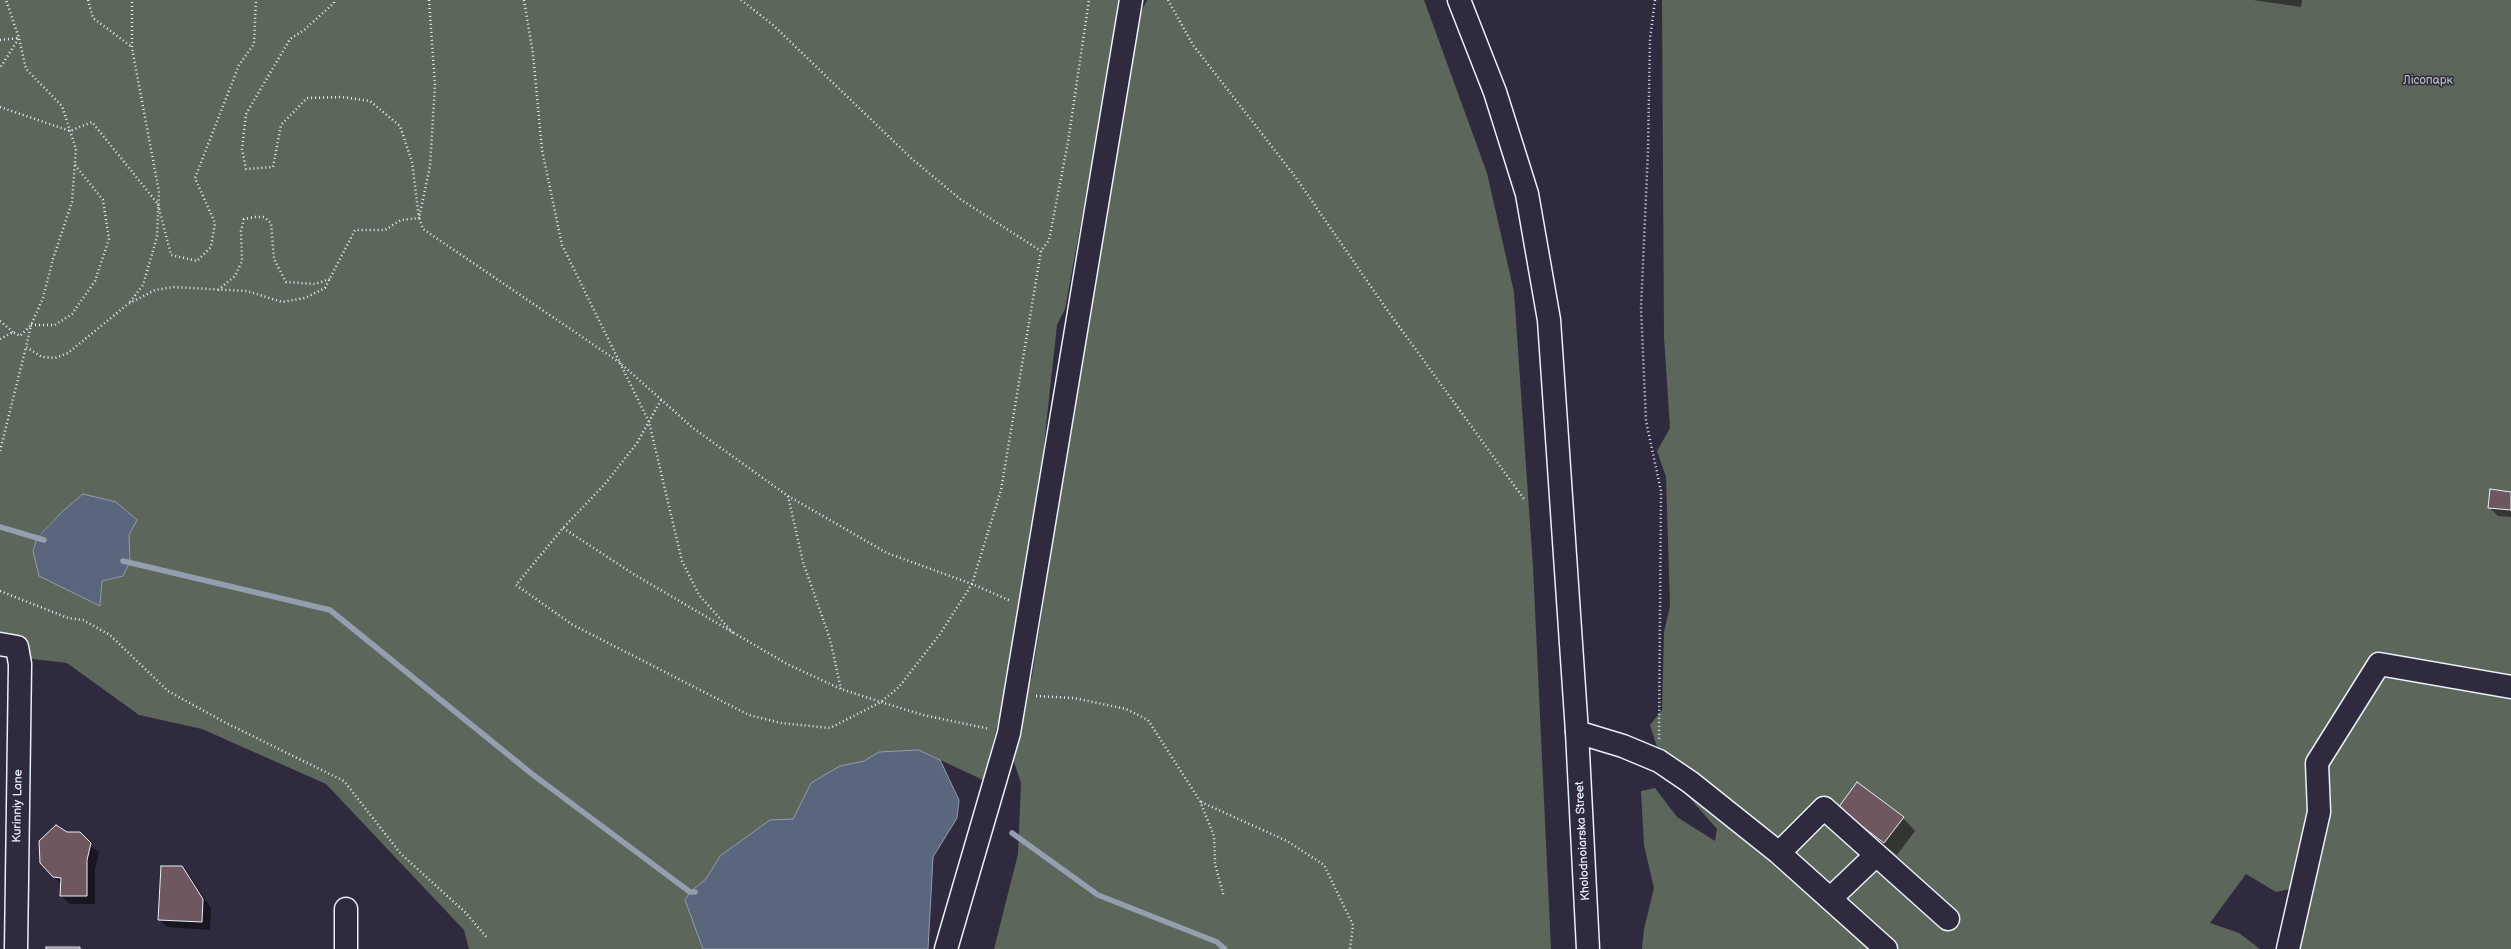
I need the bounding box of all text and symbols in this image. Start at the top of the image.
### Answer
park label: Лісопарк [2403,74,2453,88]
street label: Kurinniy Lane [10,769,26,843]
street label: Kholodnoiarska Street [1573,781,1593,901]

